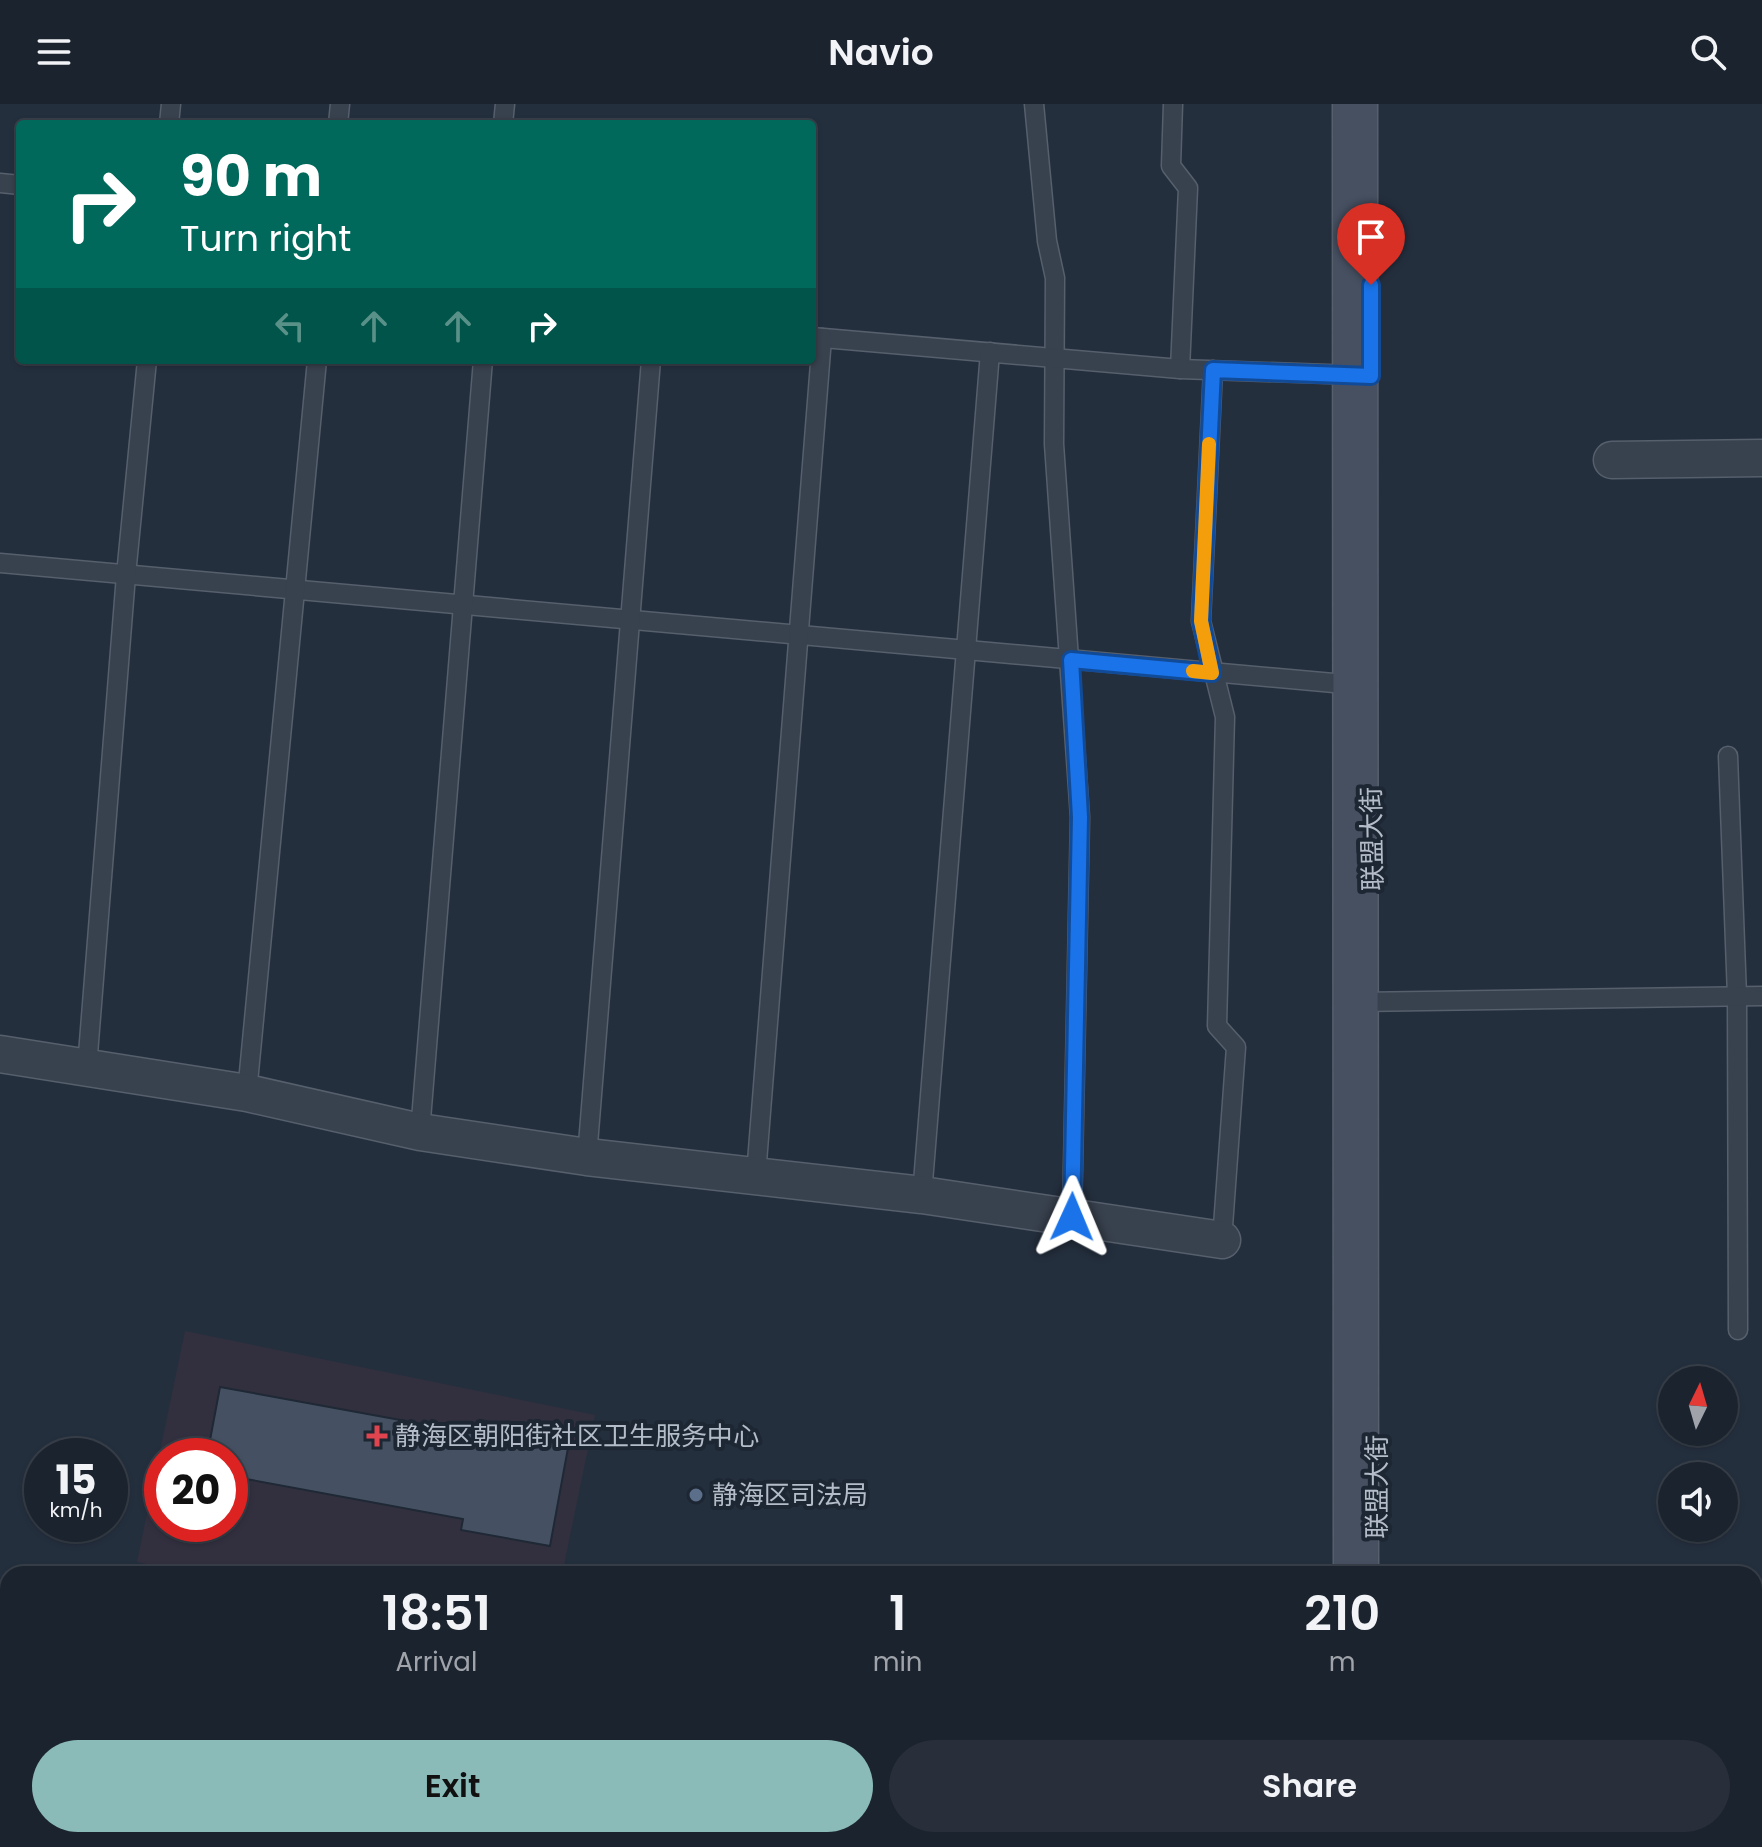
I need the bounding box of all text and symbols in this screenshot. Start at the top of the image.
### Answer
text: Navio [828,27,934,78]
icon: menu [32,30,76,74]
icon: search [1686,30,1730,74]
text: 90 m [180,137,322,216]
icon: right [48,152,152,256]
pin [1337,203,1405,285]
text: Turn right [180,213,351,264]
icon: arrive [1349,215,1393,259]
icon: left [268,304,312,348]
icon: ahead [352,304,396,348]
icon: ahead [436,304,480,348]
icon: right [520,304,564,348]
street label: 联盟大街 [1353,787,1391,891]
position arrow [1030,1175,1114,1259]
north arrow [1658,1366,1738,1446]
map controls [1658,1366,1738,1542]
place label: 静海区朝阳街社区卫生服务中心 [395,1418,759,1454]
marker: 静海区朝阳街社区卫生服务中心 [366,1425,388,1447]
street label: 联盟大街 [1359,1435,1395,1539]
speed limit sign: 20 [144,1438,248,1542]
text: 15 [55,1452,97,1508]
button: sound [1658,1462,1738,1542]
place label: 静海区司法局 [712,1477,868,1513]
marker: 静海区司法局 [687,1486,705,1504]
text: km/h [49,1496,103,1524]
text: 18:51 [382,1580,491,1647]
text: 1 [889,1580,906,1647]
text: 210 [1304,1580,1380,1647]
text: Arrival [395,1644,477,1680]
text: min [873,1644,923,1680]
text: m [1329,1644,1356,1680]
button: Exit [32,1740,873,1832]
button: Share [889,1740,1730,1832]

